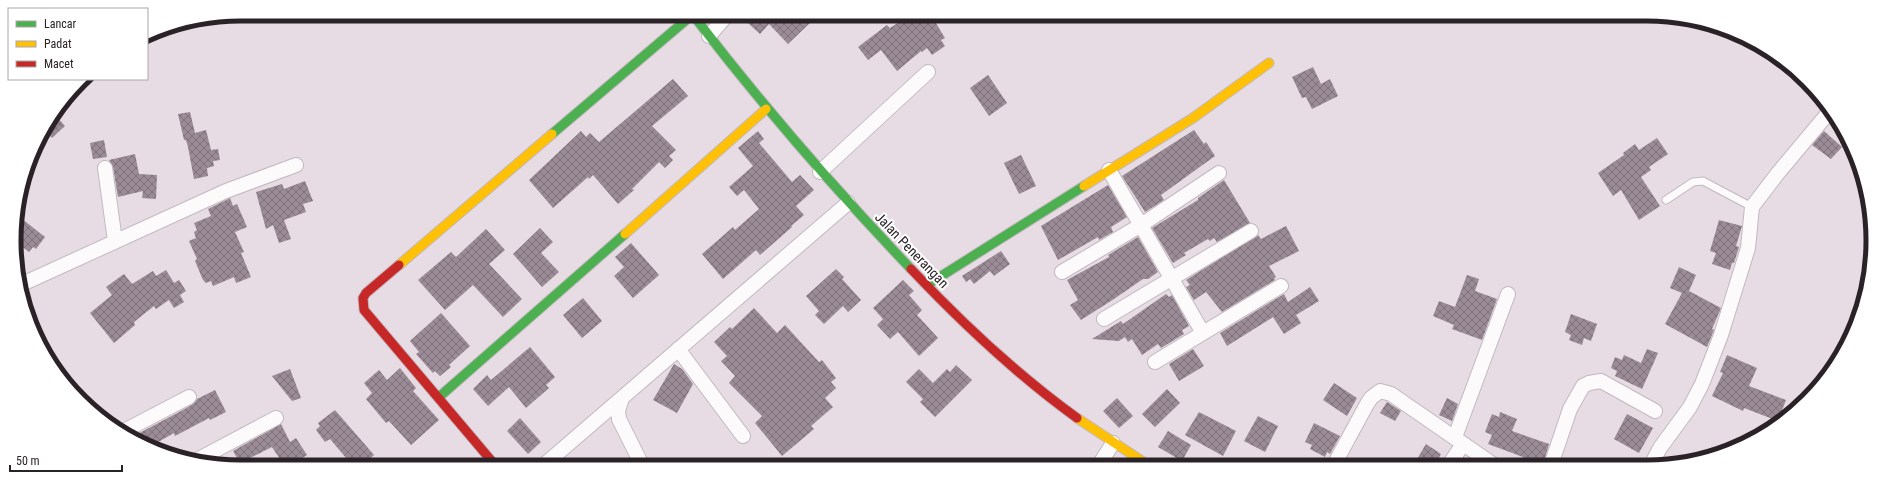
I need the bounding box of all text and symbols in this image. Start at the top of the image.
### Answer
legend [8,8,148,80]
text: Lancar [44,17,77,31]
text: Padat [44,37,72,51]
text: Macet [44,57,74,71]
street label: Jalan Penerangan [872,209,952,291]
scale bar [10,447,122,473]
text: 50 m [16,454,40,468]

